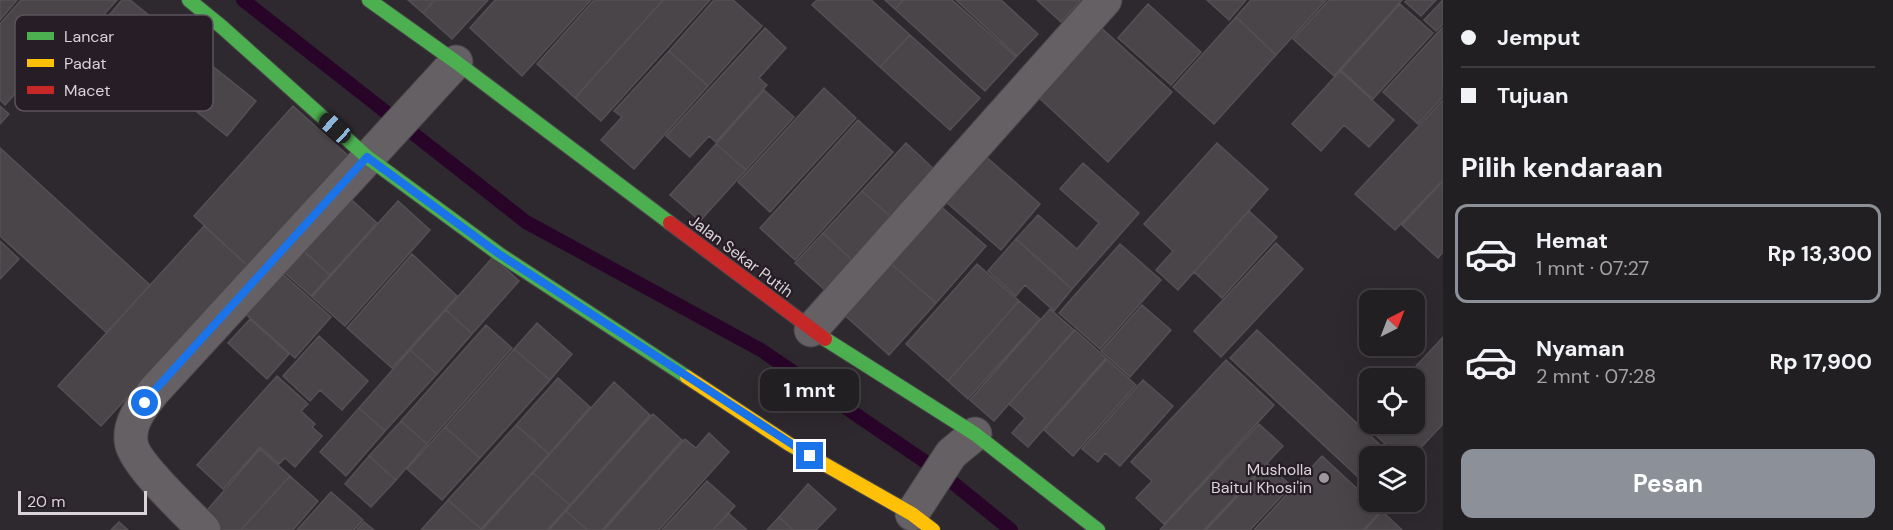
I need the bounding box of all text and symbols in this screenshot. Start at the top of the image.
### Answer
legend [15,15,213,111]
text: Jemput [1497,23,1580,52]
text: Lancar [64,26,114,47]
text: Padat [64,53,106,74]
text: Macet [64,80,110,101]
text: Tujuan [1497,81,1569,110]
car [316,109,354,147]
text: Pilih kendaraan [1461,150,1663,185]
street label: Jalan Sekar Putih [685,210,797,302]
text: Hemat [1536,226,1608,255]
icon: car [1464,227,1518,281]
text: Rp 13,300 [1768,239,1872,268]
text: 1 mnt · 07:27 [1536,255,1649,281]
north arrow [1359,290,1425,356]
map controls [1359,290,1425,512]
text: Nyaman [1536,334,1625,363]
icon: car [1464,335,1518,389]
text: Rp 17,900 [1769,347,1872,376]
text: 2 mnt · 07:28 [1536,363,1656,389]
button: locate [1359,368,1425,434]
callout: 1 mnt [760,369,860,411]
text: 1 mnt [784,377,835,403]
route start [131,389,158,416]
route end [796,442,823,469]
button: layers [1359,446,1425,512]
button: Pesan [1461,449,1875,518]
place label: Musholla Baitul Khosi'in [1211,459,1312,498]
marker: Musholla Baitul Khosi'in [1317,471,1331,485]
scale bar [18,488,147,516]
text: 20 m [27,491,66,512]

